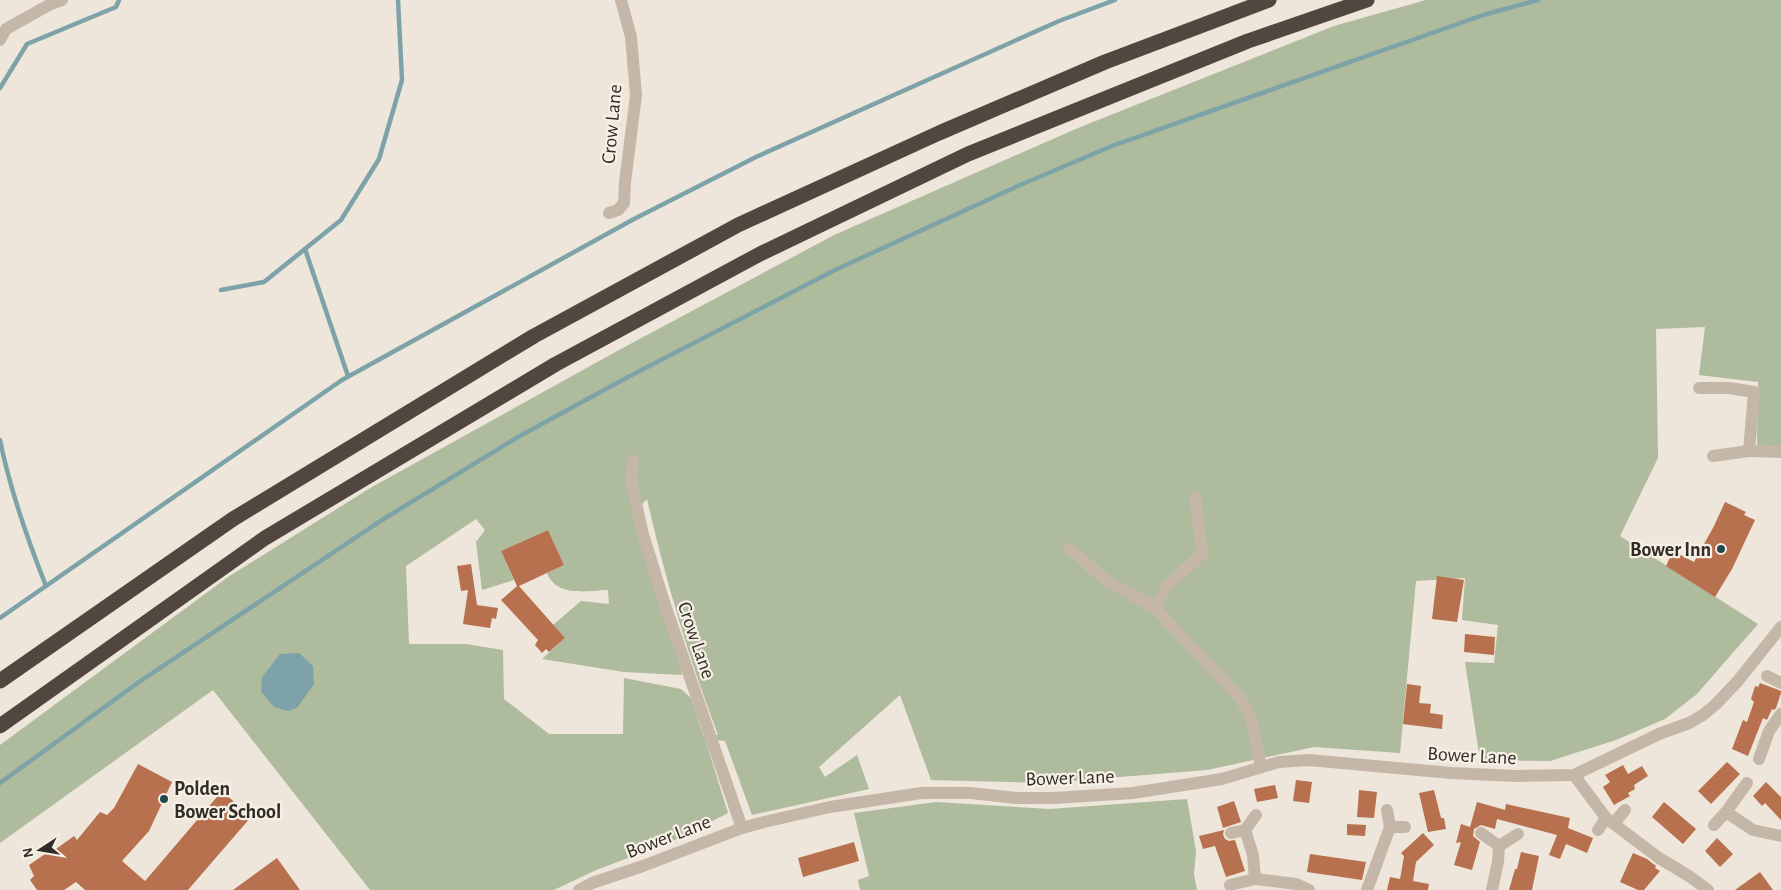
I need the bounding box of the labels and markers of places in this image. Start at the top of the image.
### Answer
place label: Bower Inn [1630,540,1711,560]
marker: Bower Inn [1715,543,1727,555]
place label: Polden Bower School [174,779,281,822]
marker: Polden Bower School [158,793,170,805]

